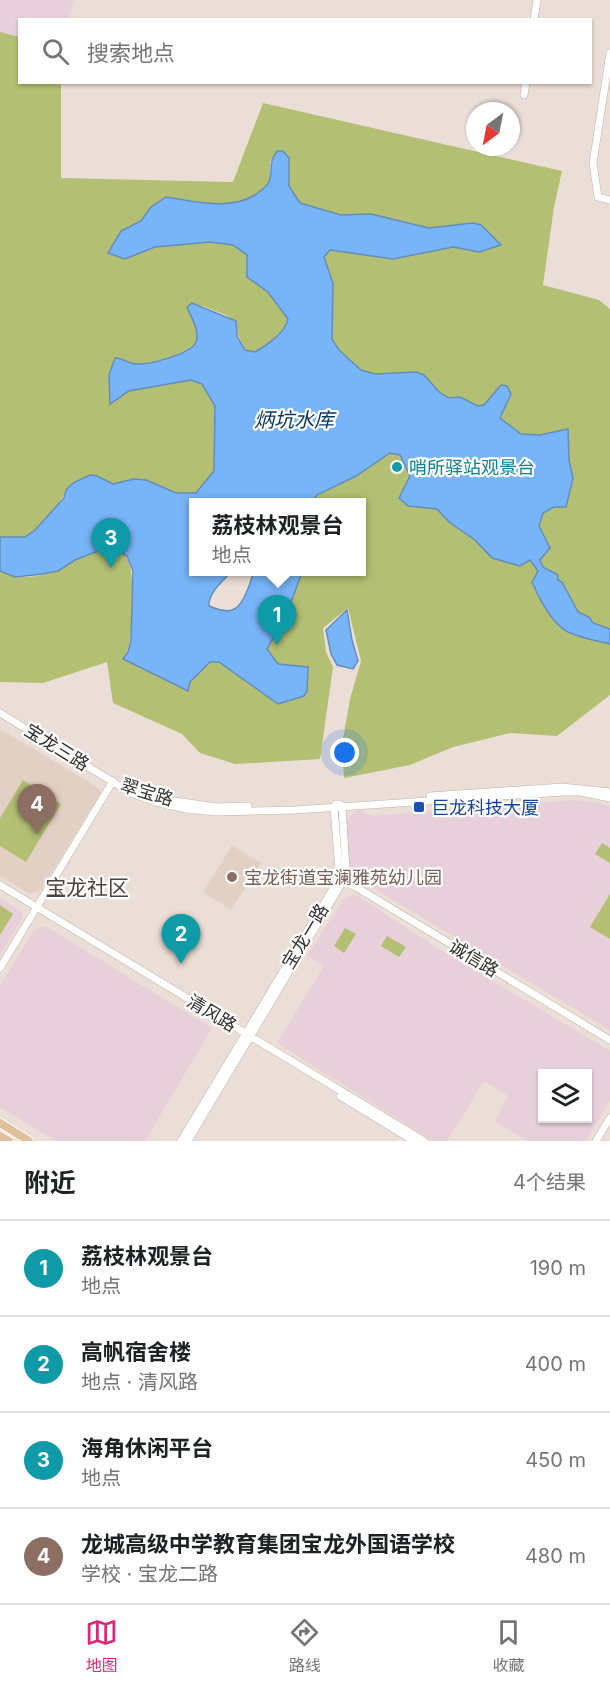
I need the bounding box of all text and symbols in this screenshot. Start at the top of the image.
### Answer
search box [18,18,592,84]
icon: search [39,35,72,68]
text: 搜索地点 [87,40,175,66]
north arrow [466,102,520,156]
water label: 炳坑水库 [254,408,337,432]
place label: 哨所驿站观景台 [409,457,535,478]
marker: 哨所驿站观景台 [390,460,404,474]
popup [189,498,366,576]
text: 荔枝林观景台 [211,512,344,538]
pin: 3 [92,518,130,568]
text: 地点 [211,543,251,567]
pin: 1 [258,596,296,645]
street label: 宝龙三路 [21,719,93,775]
your location [330,738,359,767]
street label: 翠宝路 [118,774,176,810]
pin: 4 [18,784,57,834]
place label: 巨龙科技大厦 [431,797,539,818]
marker: 巨龙科技大厦 [412,800,426,814]
place label: 宝龙街道宝澜雅苑幼儿园 [244,867,442,888]
marker: 宝龙街道宝澜雅苑幼儿园 [225,870,239,884]
district label: 宝龙社区 [45,875,129,900]
street label: 宝龙一路 [277,900,333,972]
pin: 2 [162,914,201,964]
street label: 诚信路 [445,935,503,981]
street label: 清风路 [183,990,241,1036]
map controls [538,1069,592,1123]
button: layers [538,1069,592,1123]
text: 附近 [24,1167,76,1198]
text: 4个结果 [513,1170,586,1194]
text: 荔枝林观景台 [81,1243,213,1269]
text: 1 [39,1256,48,1280]
text: 190 m [530,1256,586,1280]
text: 地点 [81,1274,121,1298]
text: 高帆宿舍楼 [81,1339,191,1365]
text: 2 [37,1352,50,1376]
text: 400 m [525,1352,586,1376]
text: 地点 · 清风路 [81,1370,198,1394]
text: 海角休闲平台 [81,1435,213,1461]
text: 3 [37,1448,50,1472]
text: 450 m [525,1448,586,1472]
text: 地点 [81,1466,121,1490]
text: 龙城高级中学教育集团宝龙外国语学校 [81,1531,455,1557]
text: 4 [37,1544,50,1568]
text: 480 m [525,1544,586,1568]
text: 学校 · 宝龙二路 [81,1562,218,1586]
tab: 地图 [85,1616,118,1676]
tab: 路线 [288,1616,321,1676]
tab: 收藏 [492,1616,525,1676]

